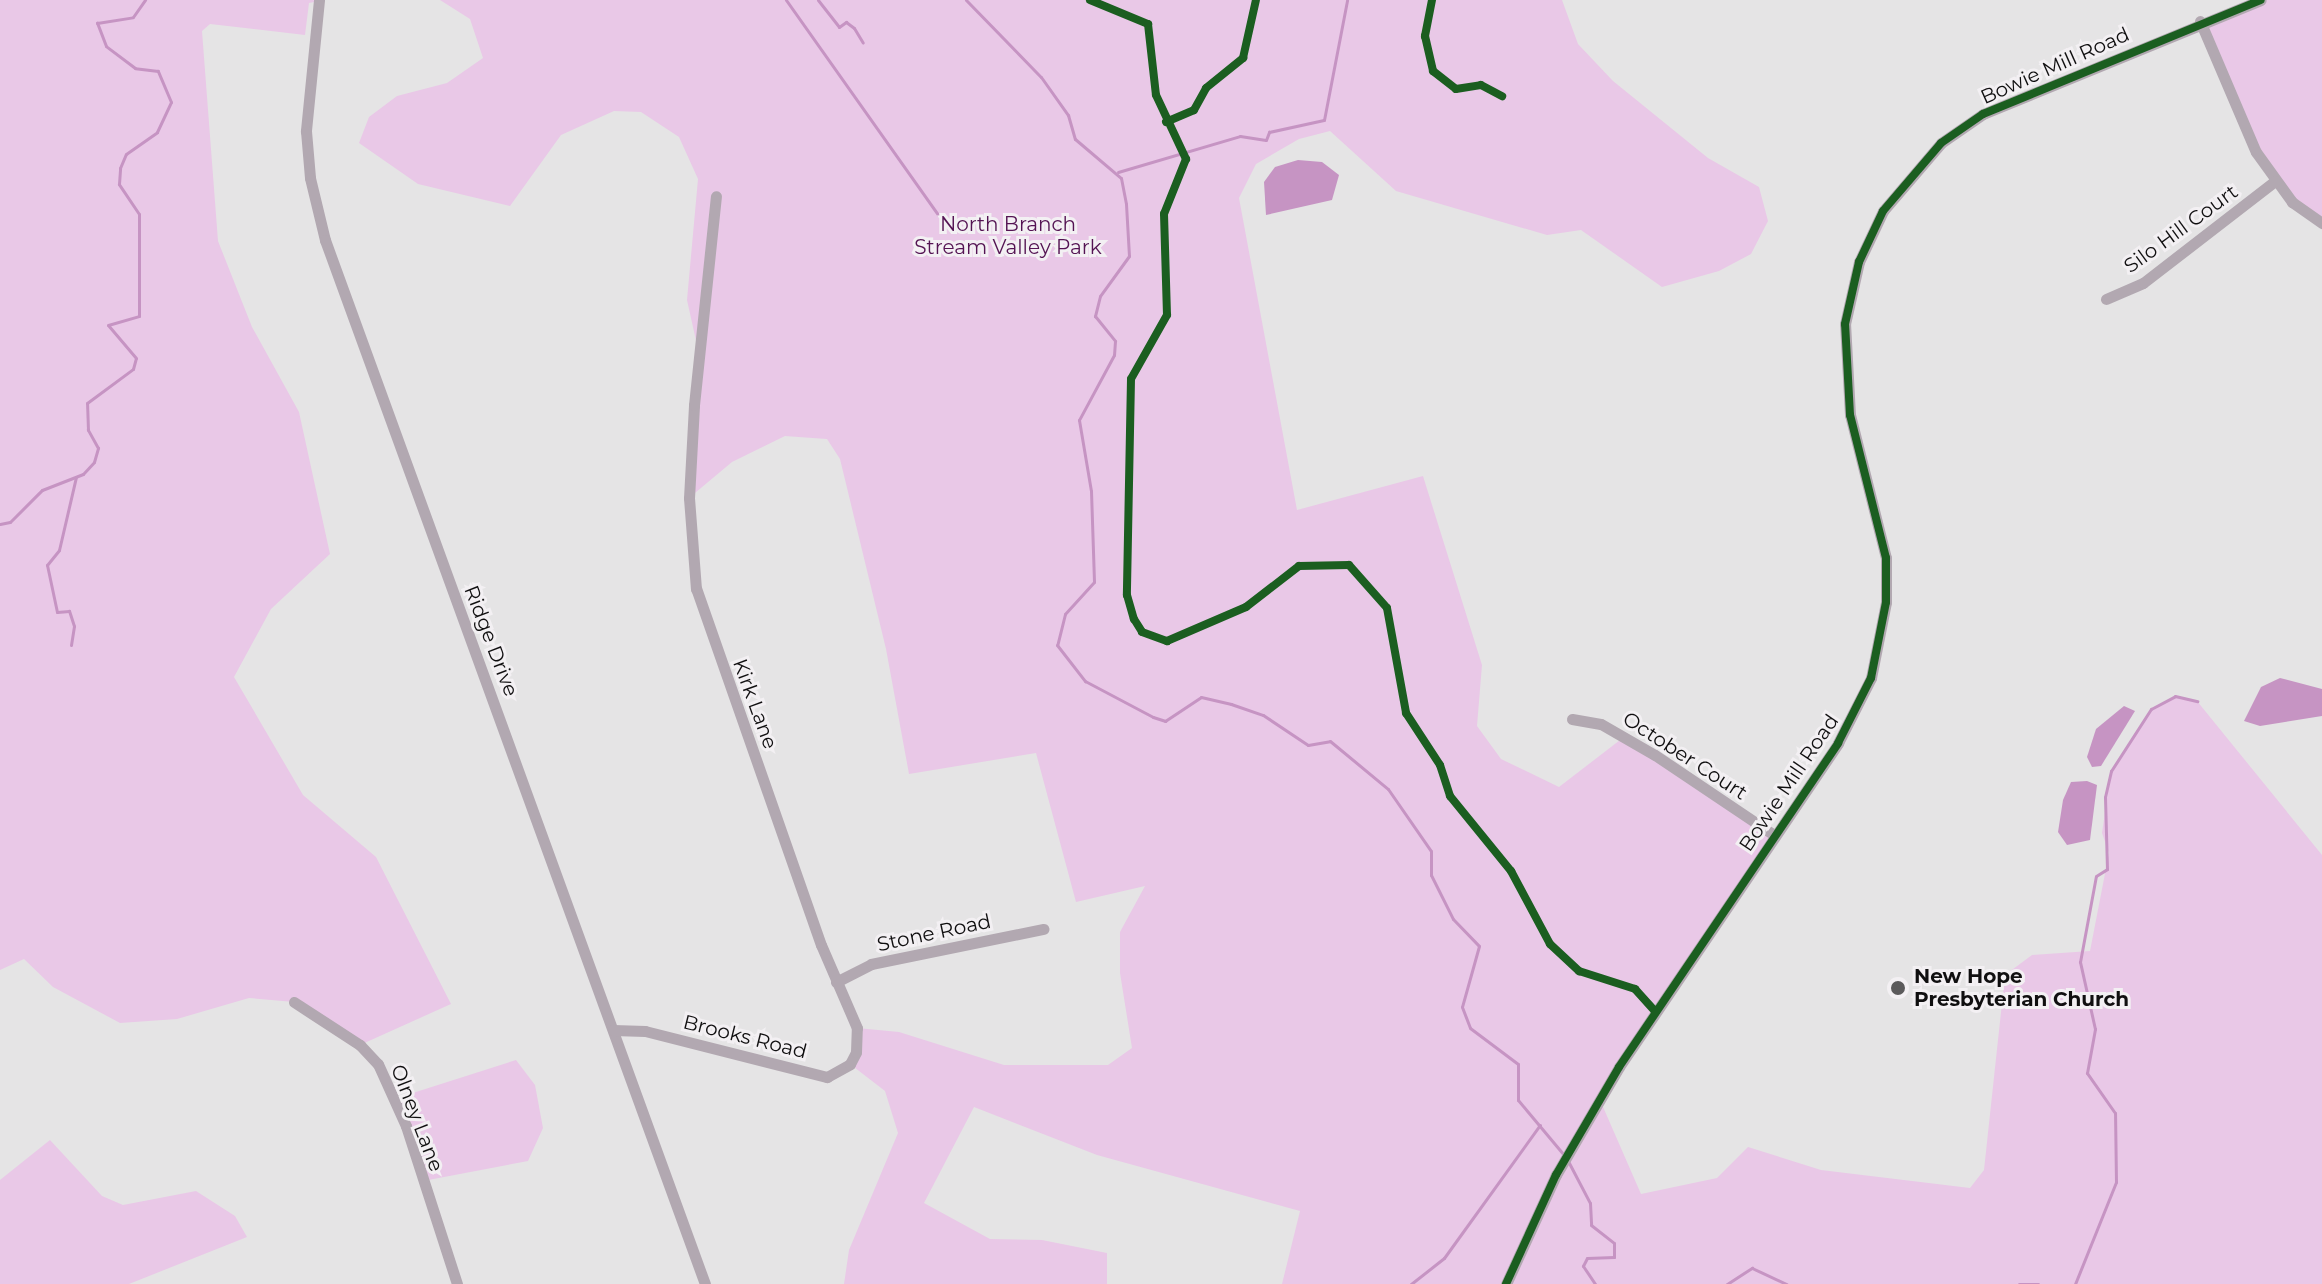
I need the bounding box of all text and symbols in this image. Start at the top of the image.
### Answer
street label: Bowie Mill Road [1977,22,2133,110]
street label: Silo Hill Court [2119,180,2243,278]
park label: North Branch Stream Valley Park [914,212,1102,259]
street label: Ridge Drive [459,582,523,700]
street label: Kirk Lane [728,656,782,752]
street label: October Court [1618,707,1752,805]
street label: Bowie Mill Road [1734,710,1844,856]
street label: Stone Road [875,909,993,957]
place label: New Hope Presbyterian Church [1914,964,2129,1011]
marker: New Hope Presbyterian Church [1889,979,1907,997]
street label: Brooks Road [681,1010,809,1064]
street label: Olney Lane [386,1061,448,1175]

